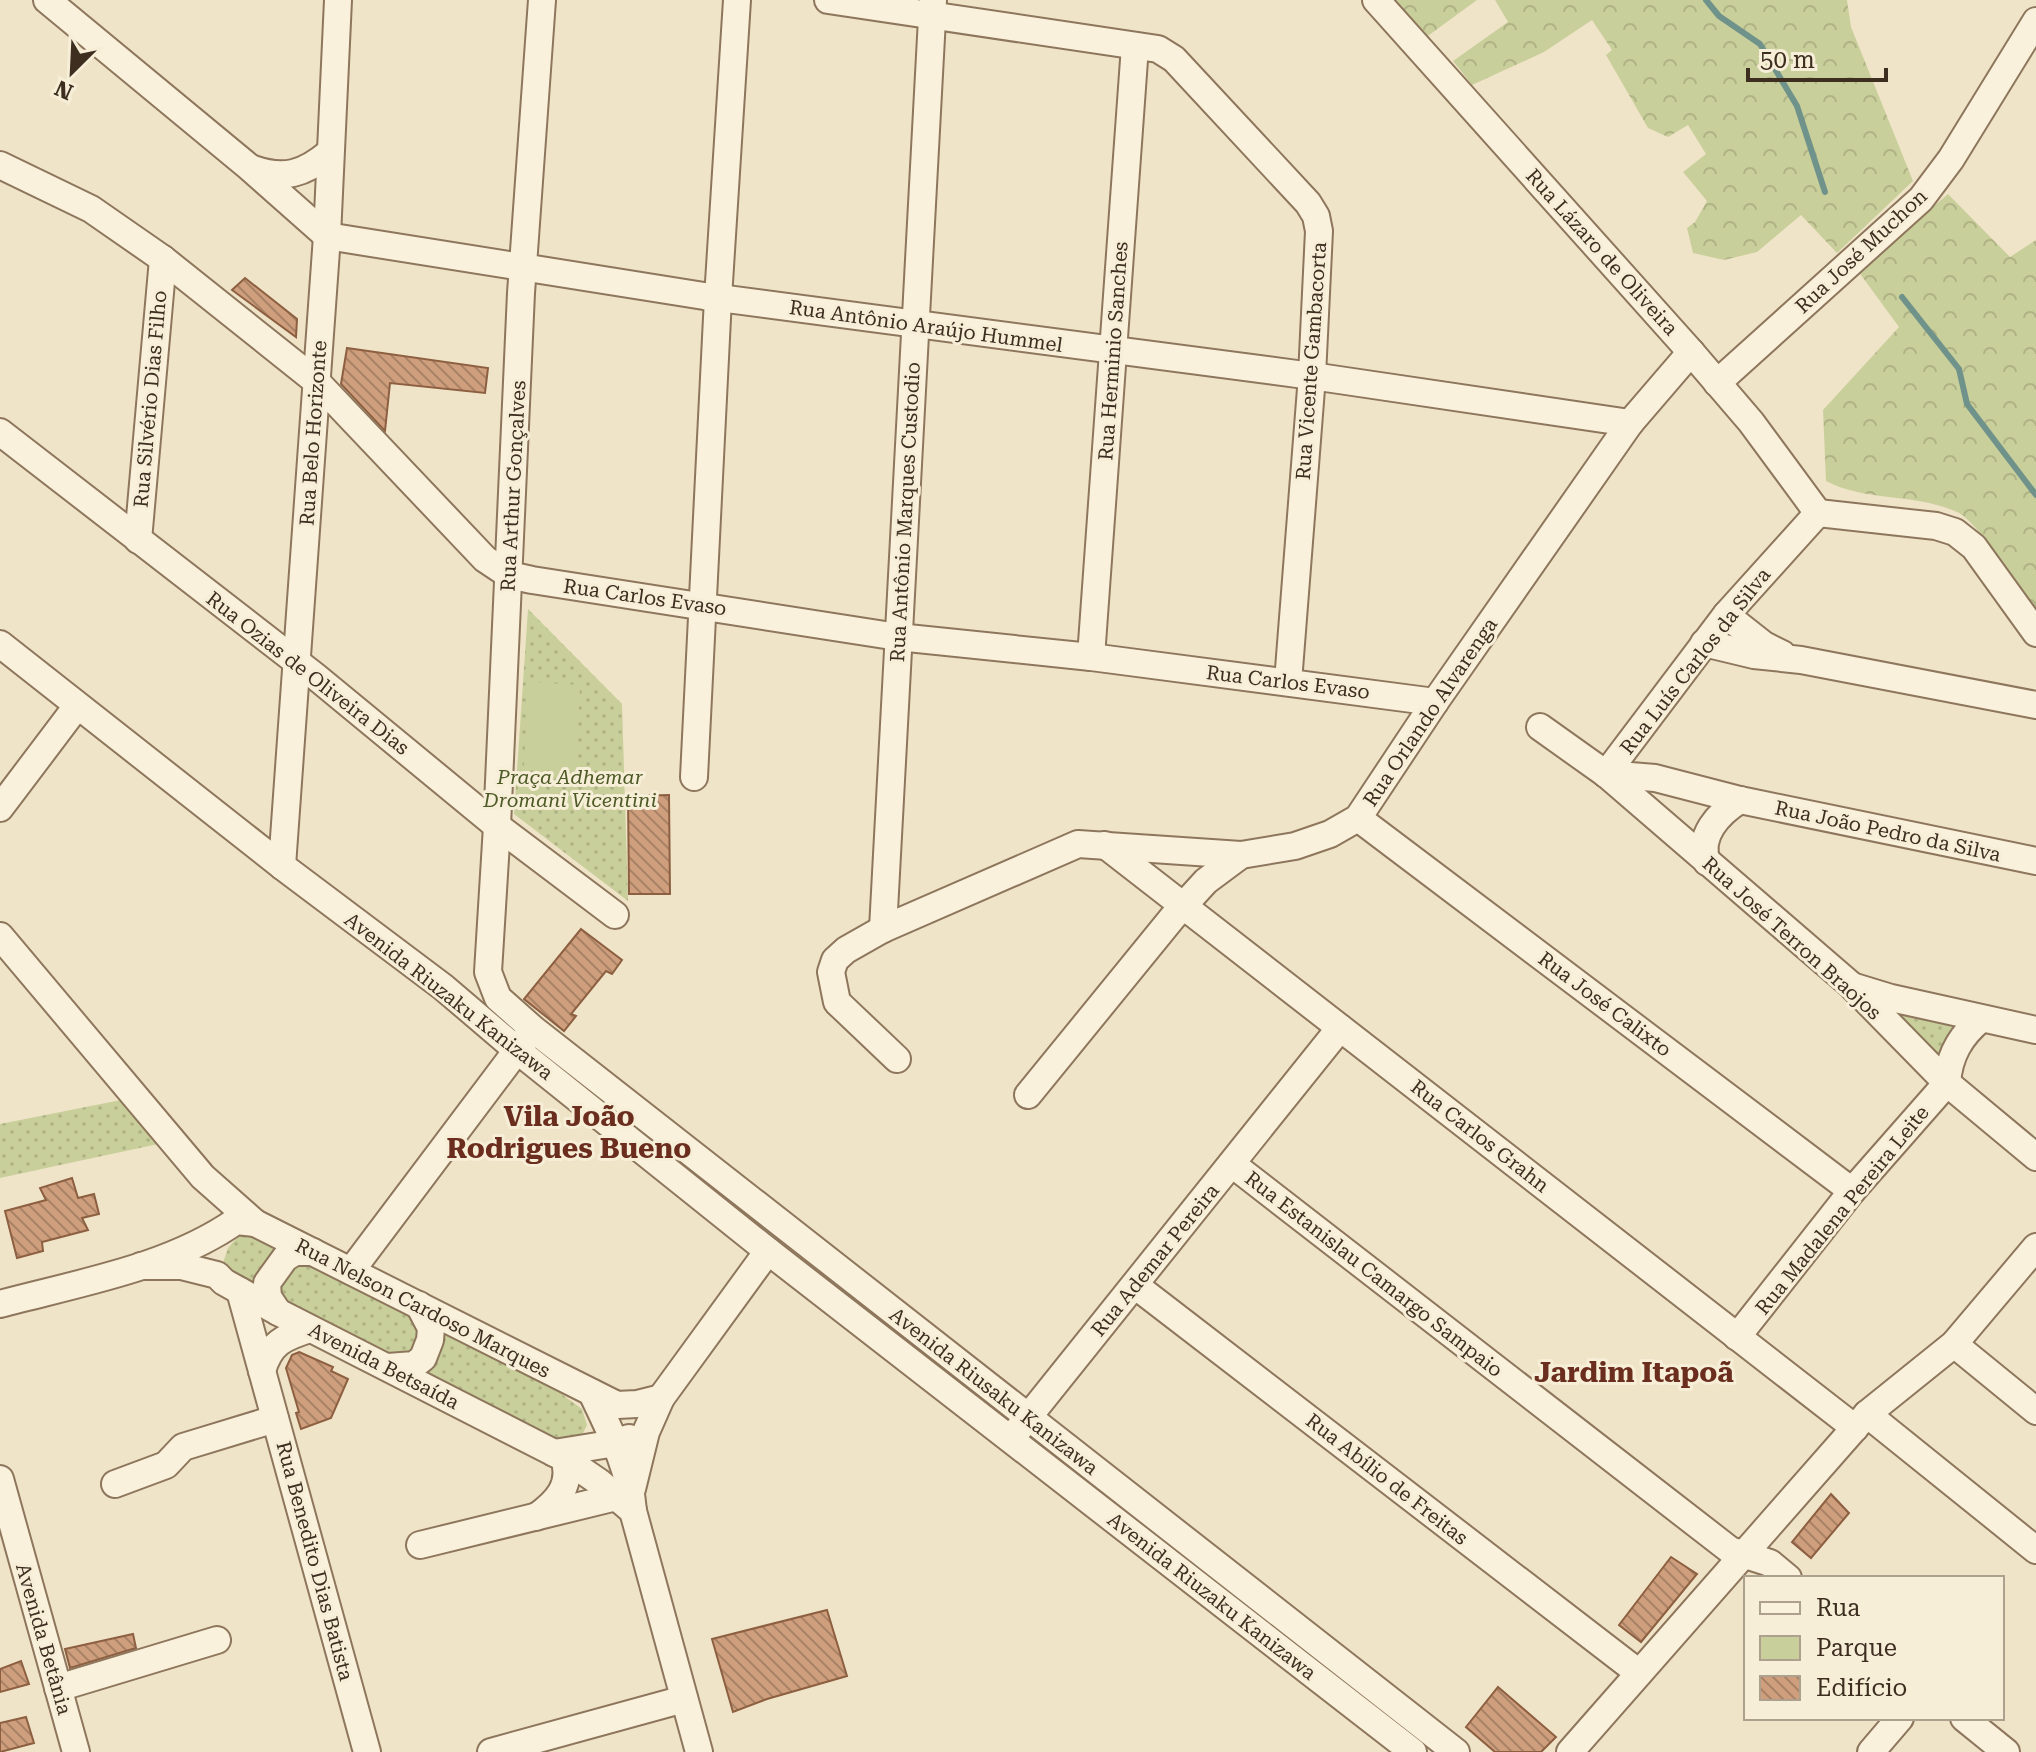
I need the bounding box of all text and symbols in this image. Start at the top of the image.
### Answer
north arrow [32,32,112,112]
scale bar [1748,32,1886,82]
text: 50 m [1760,46,1815,74]
text: N [51,75,77,105]
street label: Rua Lázaro de Oliveira [1521,164,1683,340]
street label: Rua José Muchon [1790,184,1932,318]
street label: Rua Herminio Sanches [1093,241,1133,461]
street label: Rua Vicente Gambacorta [1291,241,1331,481]
street label: Rua Silvério Dias Filho [129,289,171,509]
street label: Rua Antônio Araújo Hummel [788,295,1064,357]
street label: Rua Belo Horizonte [295,339,331,527]
street label: Rua Antônio Marques Custodio [885,361,925,663]
street label: Rua Arthur Gonçalves [495,380,531,592]
street label: Rua Luís Carlos da Silva [1615,563,1775,759]
street label: Rua Carlos Evaso [562,574,728,620]
street label: Rua Ozias de Oliveira Dias [202,586,414,760]
street label: Rua Orlando Alvarenga [1358,613,1502,811]
street label: Rua Carlos Evaso [1205,660,1371,704]
park label: Praça Adhemar Dromani Vicentini [482,765,657,812]
street label: Rua João Pedro da Silva [1773,795,2003,867]
street label: Rua José Terron Braojos [1698,851,1886,1025]
street label: Avenida Riuzaku Kanizawa [340,907,558,1085]
street label: Rua José Calixto [1534,946,1676,1062]
street label: Rua Carlos Grahn [1406,1075,1554,1197]
district label: Vila João Rodrigues Bueno [447,1100,691,1165]
street label: Rua Madalena Pereira Leite [1750,1101,1934,1319]
street label: Rua Estanislau Camargo Sampaio [1240,1166,1508,1382]
street label: Rua Ademar Pereira [1086,1179,1224,1341]
street label: Rua Nelson Cardoso Marques [292,1233,554,1383]
street label: Avenida Riusaku Kanizawa [885,1302,1103,1480]
street label: Avenida Betsaída [305,1318,463,1414]
district label: Jardim Itapoã [1534,1356,1734,1389]
street label: Rua Abílio de Freitas [1301,1408,1473,1550]
street label: Rua Benedito Dias Batista [271,1439,359,1684]
street label: Avenida Riuzaku Kanizawa [1103,1507,1321,1685]
street label: Avenida Betânia [11,1561,77,1718]
legend [1744,1576,2004,1720]
text: Rua [1816,1594,1860,1622]
text: Parque [1816,1634,1897,1662]
text: Edifício [1816,1674,1907,1702]

